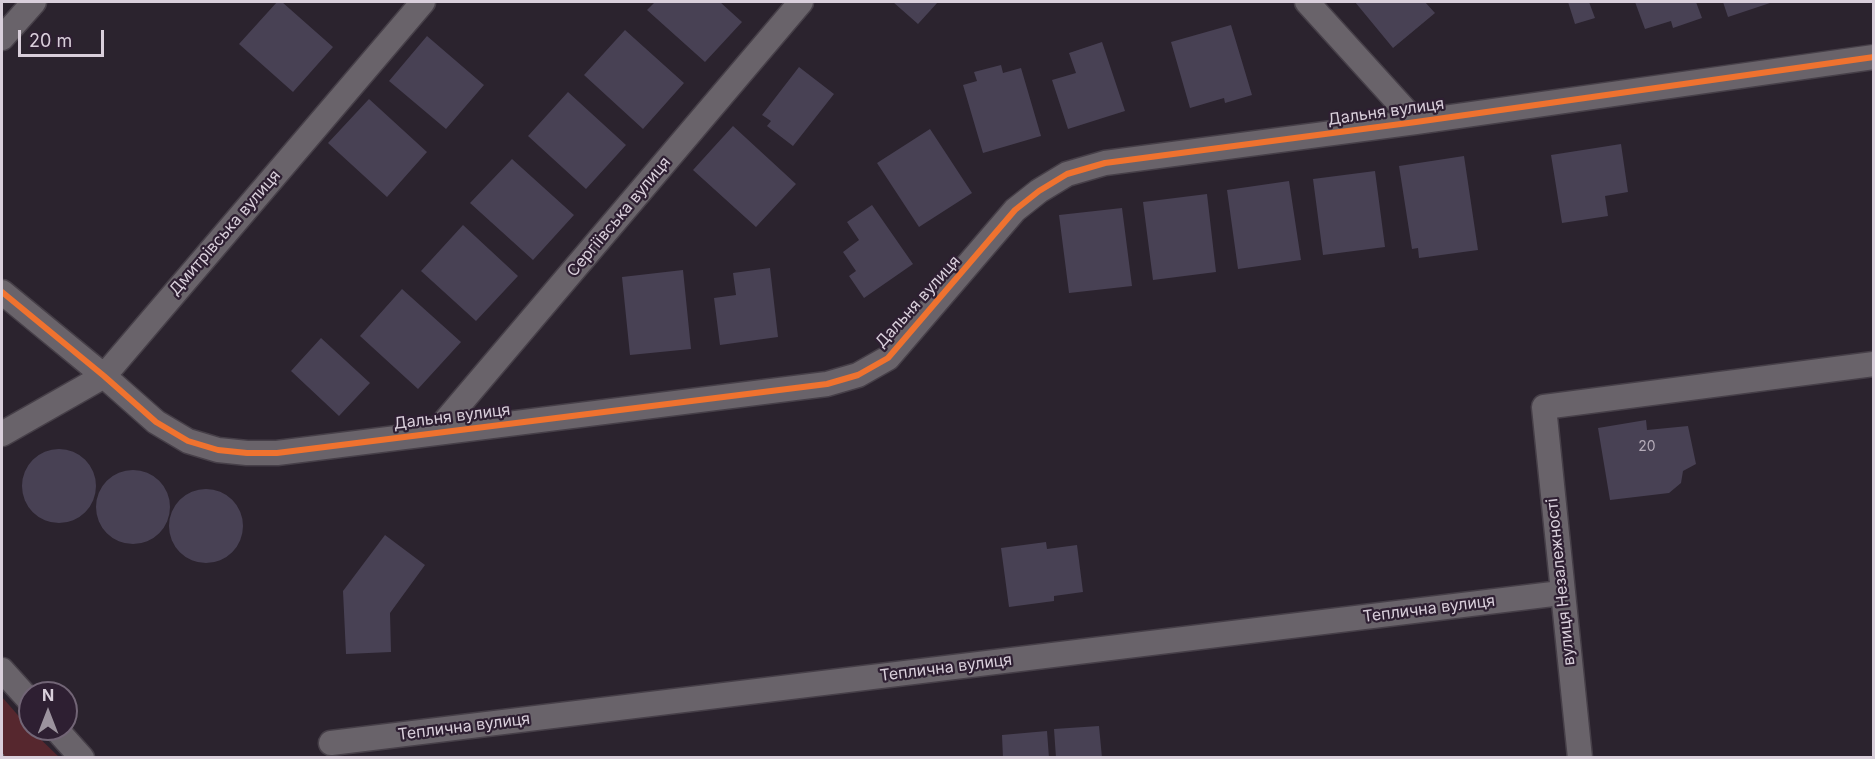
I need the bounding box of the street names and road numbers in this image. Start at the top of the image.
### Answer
street label: Дальня вулиця [1327,94,1445,130]
street label: Сергіївська вулиця [563,153,675,281]
street label: Дмитрівська вулиця [165,166,285,300]
street label: Дальня вулиця [872,252,964,352]
street label: Дальня вулиця [393,400,511,434]
street label: вулиця Незалежності [1543,498,1579,666]
street label: Теплична вулиця [1362,591,1496,627]
street label: Теплична вулиця [879,650,1013,686]
street label: Теплична вулиця [397,709,531,745]

